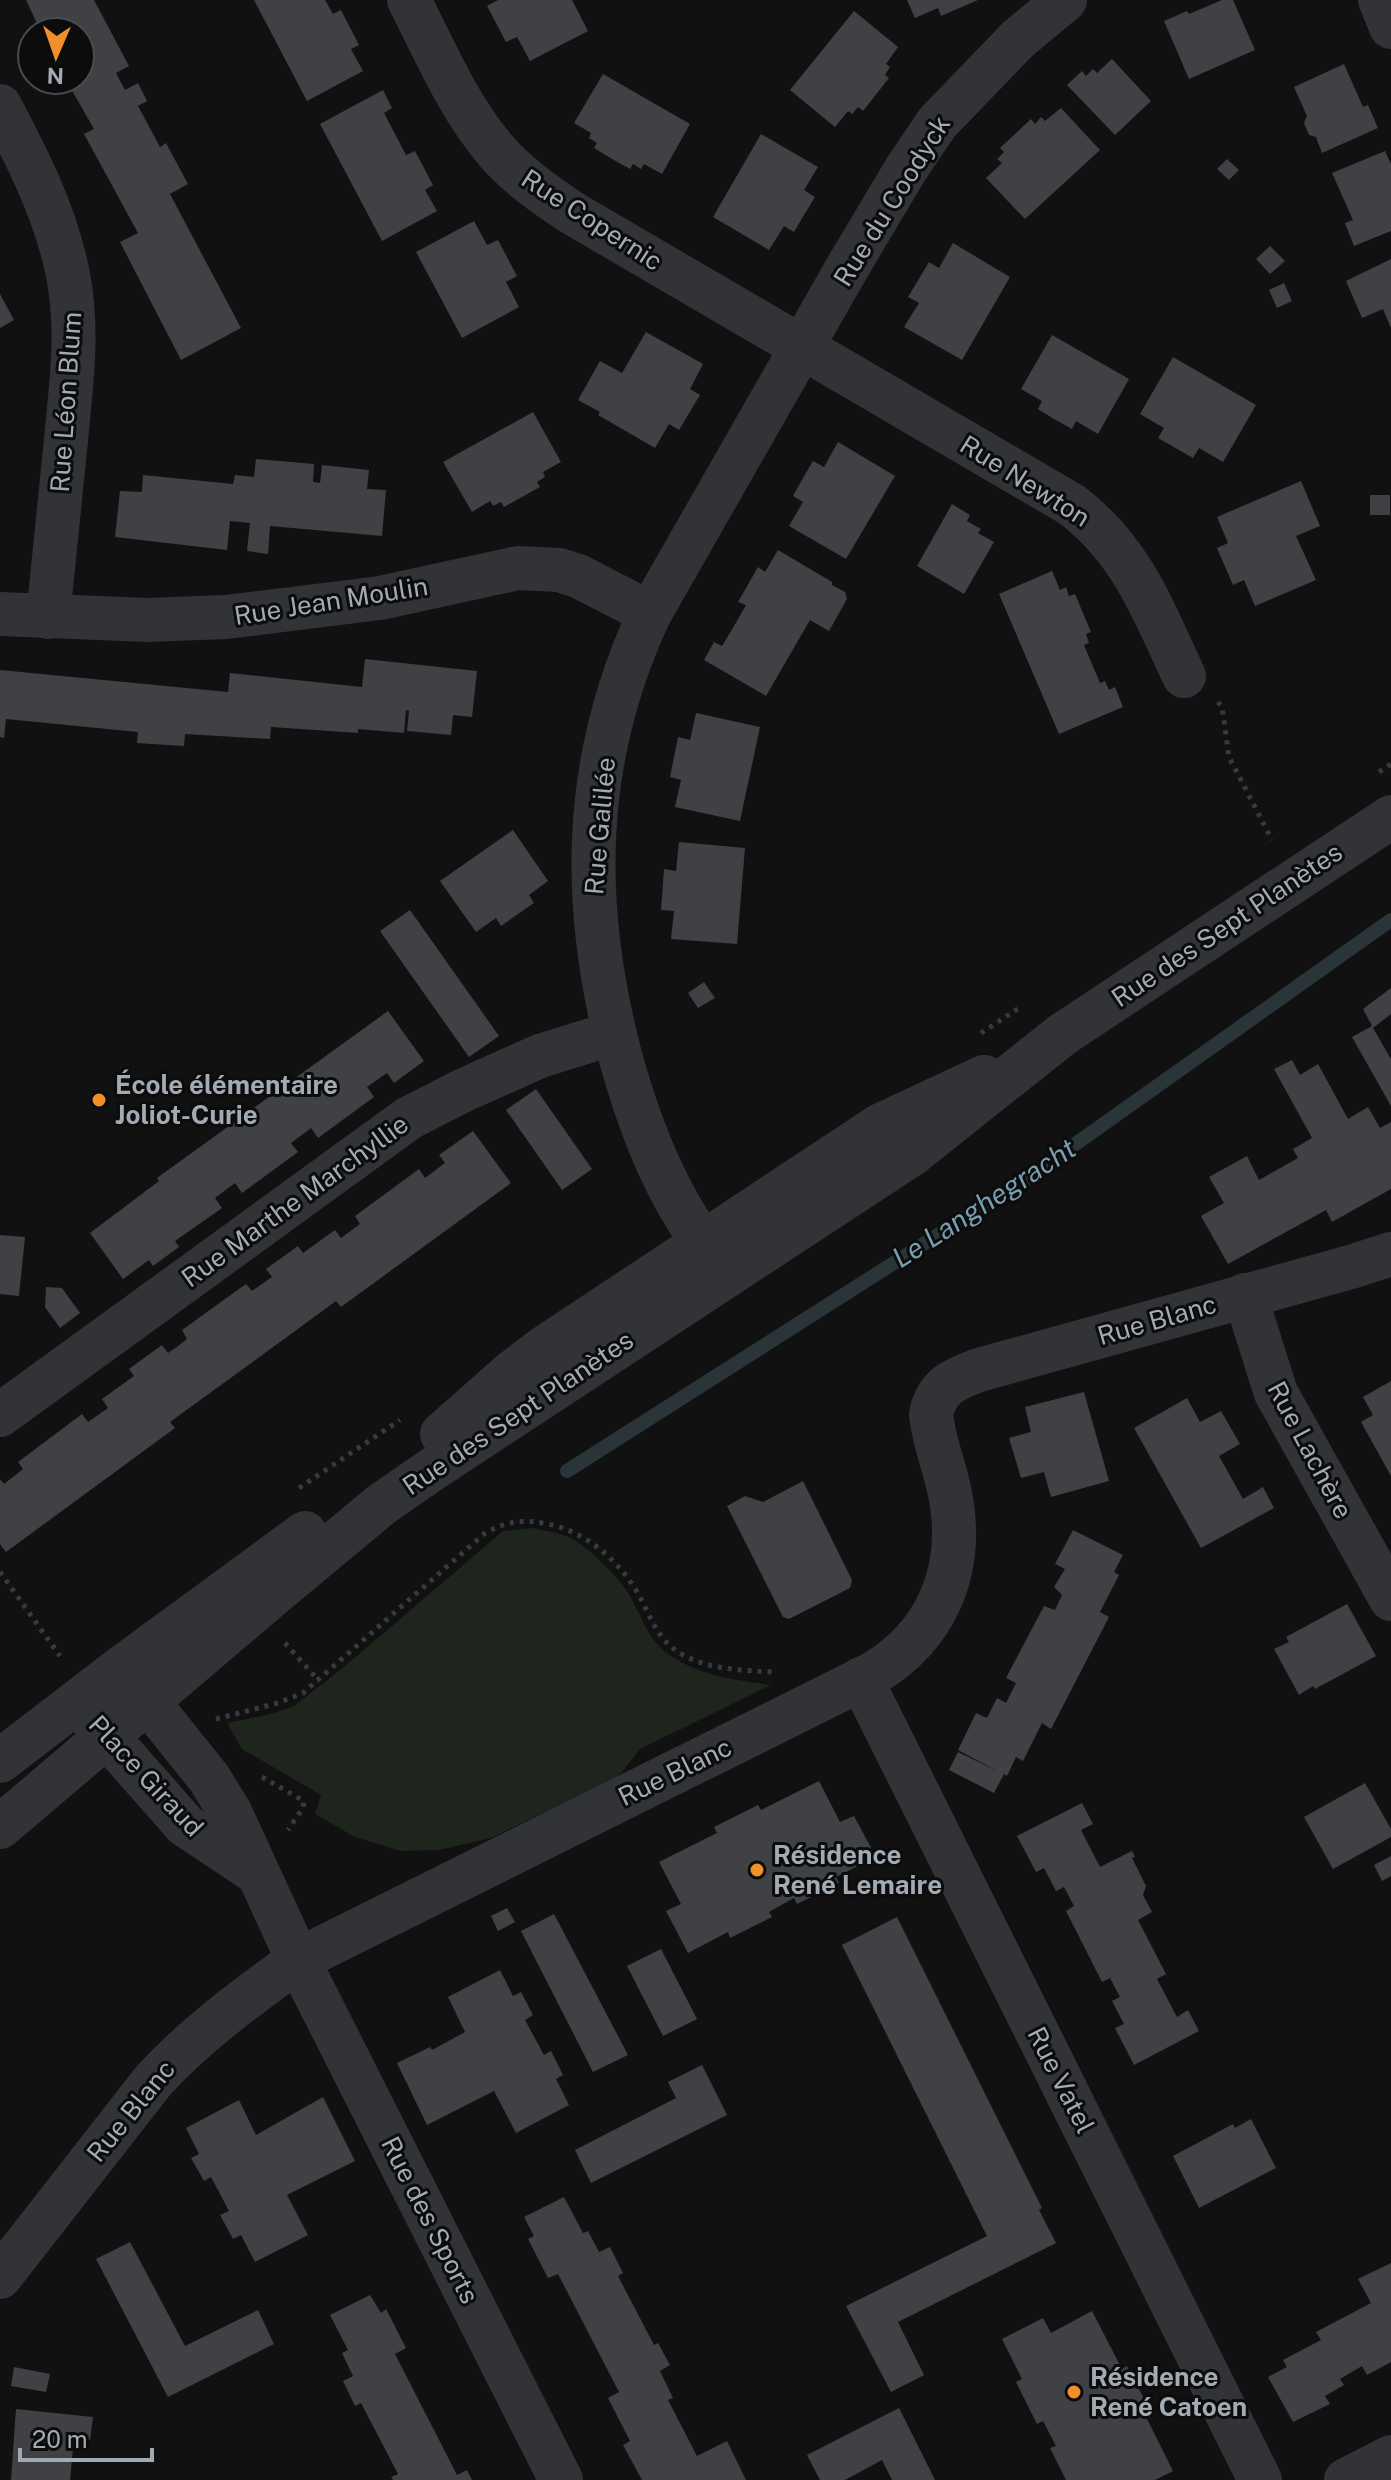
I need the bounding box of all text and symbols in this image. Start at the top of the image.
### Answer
north arrow [16,16,96,96]
text: N [46,63,64,89]
street label: Rue du Coodyck [827,110,956,292]
street label: Rue Copernic [516,163,669,277]
street label: Rue Léon Blum [44,310,87,493]
street label: Rue Newton [955,428,1096,533]
street label: Rue Jean Moulin [232,570,430,631]
street label: Rue Galilée [578,756,621,896]
street label: Rue des Sept Planètes [1106,836,1348,1013]
place label: École élémentaire Joliot-Curie [115,1069,338,1130]
marker: École élémentaire Joliot-Curie [90,1091,108,1109]
street label: Rue Marthe Marchyllie [175,1108,414,1293]
water label: Le Langhegracht [886,1131,1082,1274]
street label: Rue Blanc [1094,1288,1220,1351]
street label: Rue des Sept Planètes [397,1324,639,1501]
street label: Rue Lachère [1261,1376,1359,1524]
street label: Place Giraud [83,1709,210,1843]
street label: Rue Blanc [613,1731,736,1812]
place label: Résidence René Lemaire [773,1839,942,1900]
marker: Résidence René Lemaire [748,1861,766,1879]
street label: Rue Vatel [1021,2021,1101,2138]
street label: Rue Blanc [80,2054,181,2168]
street label: Rue des Sports [375,2131,486,2308]
place label: Résidence René Catoen [1090,2361,1247,2422]
marker: Résidence René Catoen [1065,2383,1083,2401]
scale bar [20,2412,152,2462]
text: 20 m [32,2425,88,2453]

